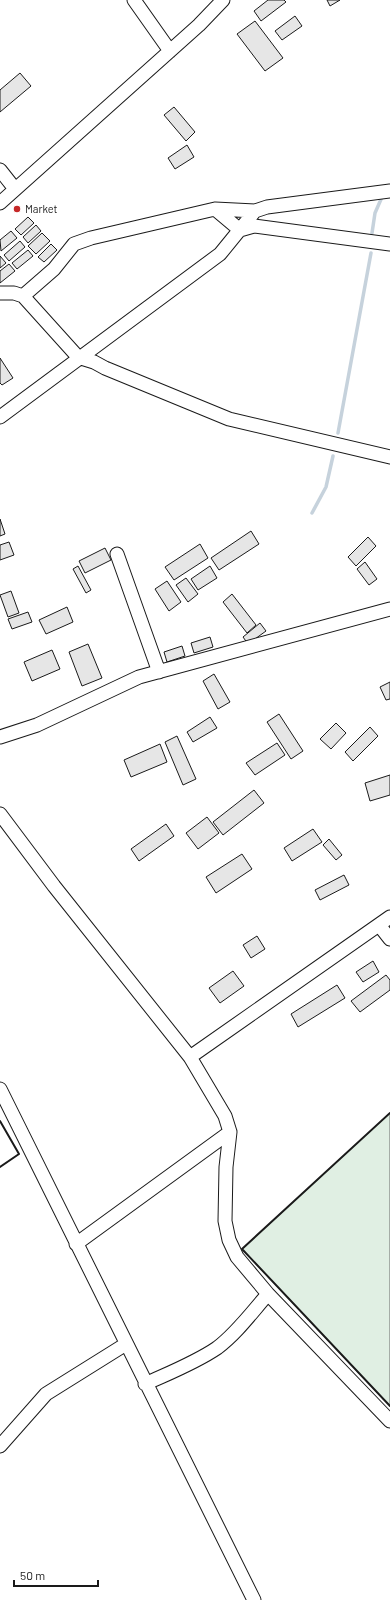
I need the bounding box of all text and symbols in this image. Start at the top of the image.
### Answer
place label: Market [25,202,58,215]
marker: Market [12,204,22,214]
scale bar [14,1562,98,1588]
text: 50 m [20,1568,45,1582]

